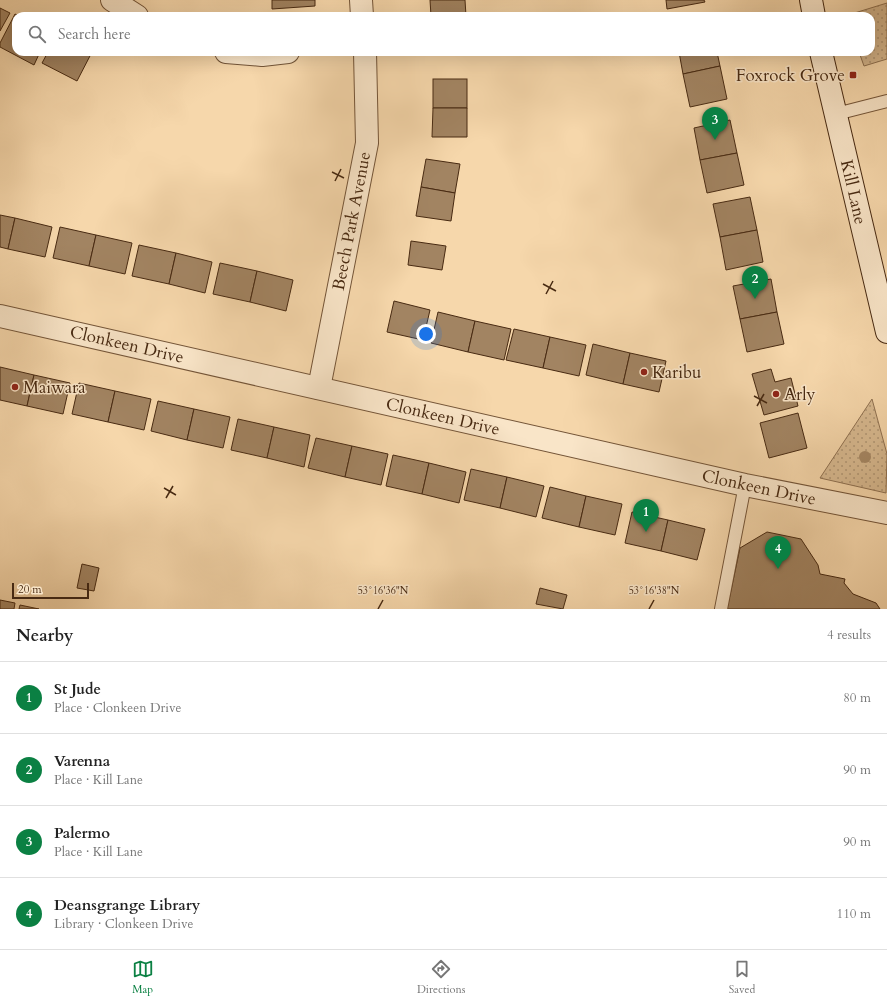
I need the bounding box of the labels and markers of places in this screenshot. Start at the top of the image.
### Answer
place label: Foxrock Grove [736,64,845,87]
marker: Foxrock Grove [848,70,858,80]
pin: 3 [702,107,728,140]
pin: 2 [742,266,768,299]
place label: Karibu [652,361,701,384]
marker: Karibu [639,367,649,377]
place label: Maiwara [23,376,86,399]
marker: Maiwara [10,382,20,392]
place label: Arly [784,383,816,406]
marker: Arly [771,389,781,399]
pin: 1 [633,499,659,532]
pin: 4 [765,536,791,569]

